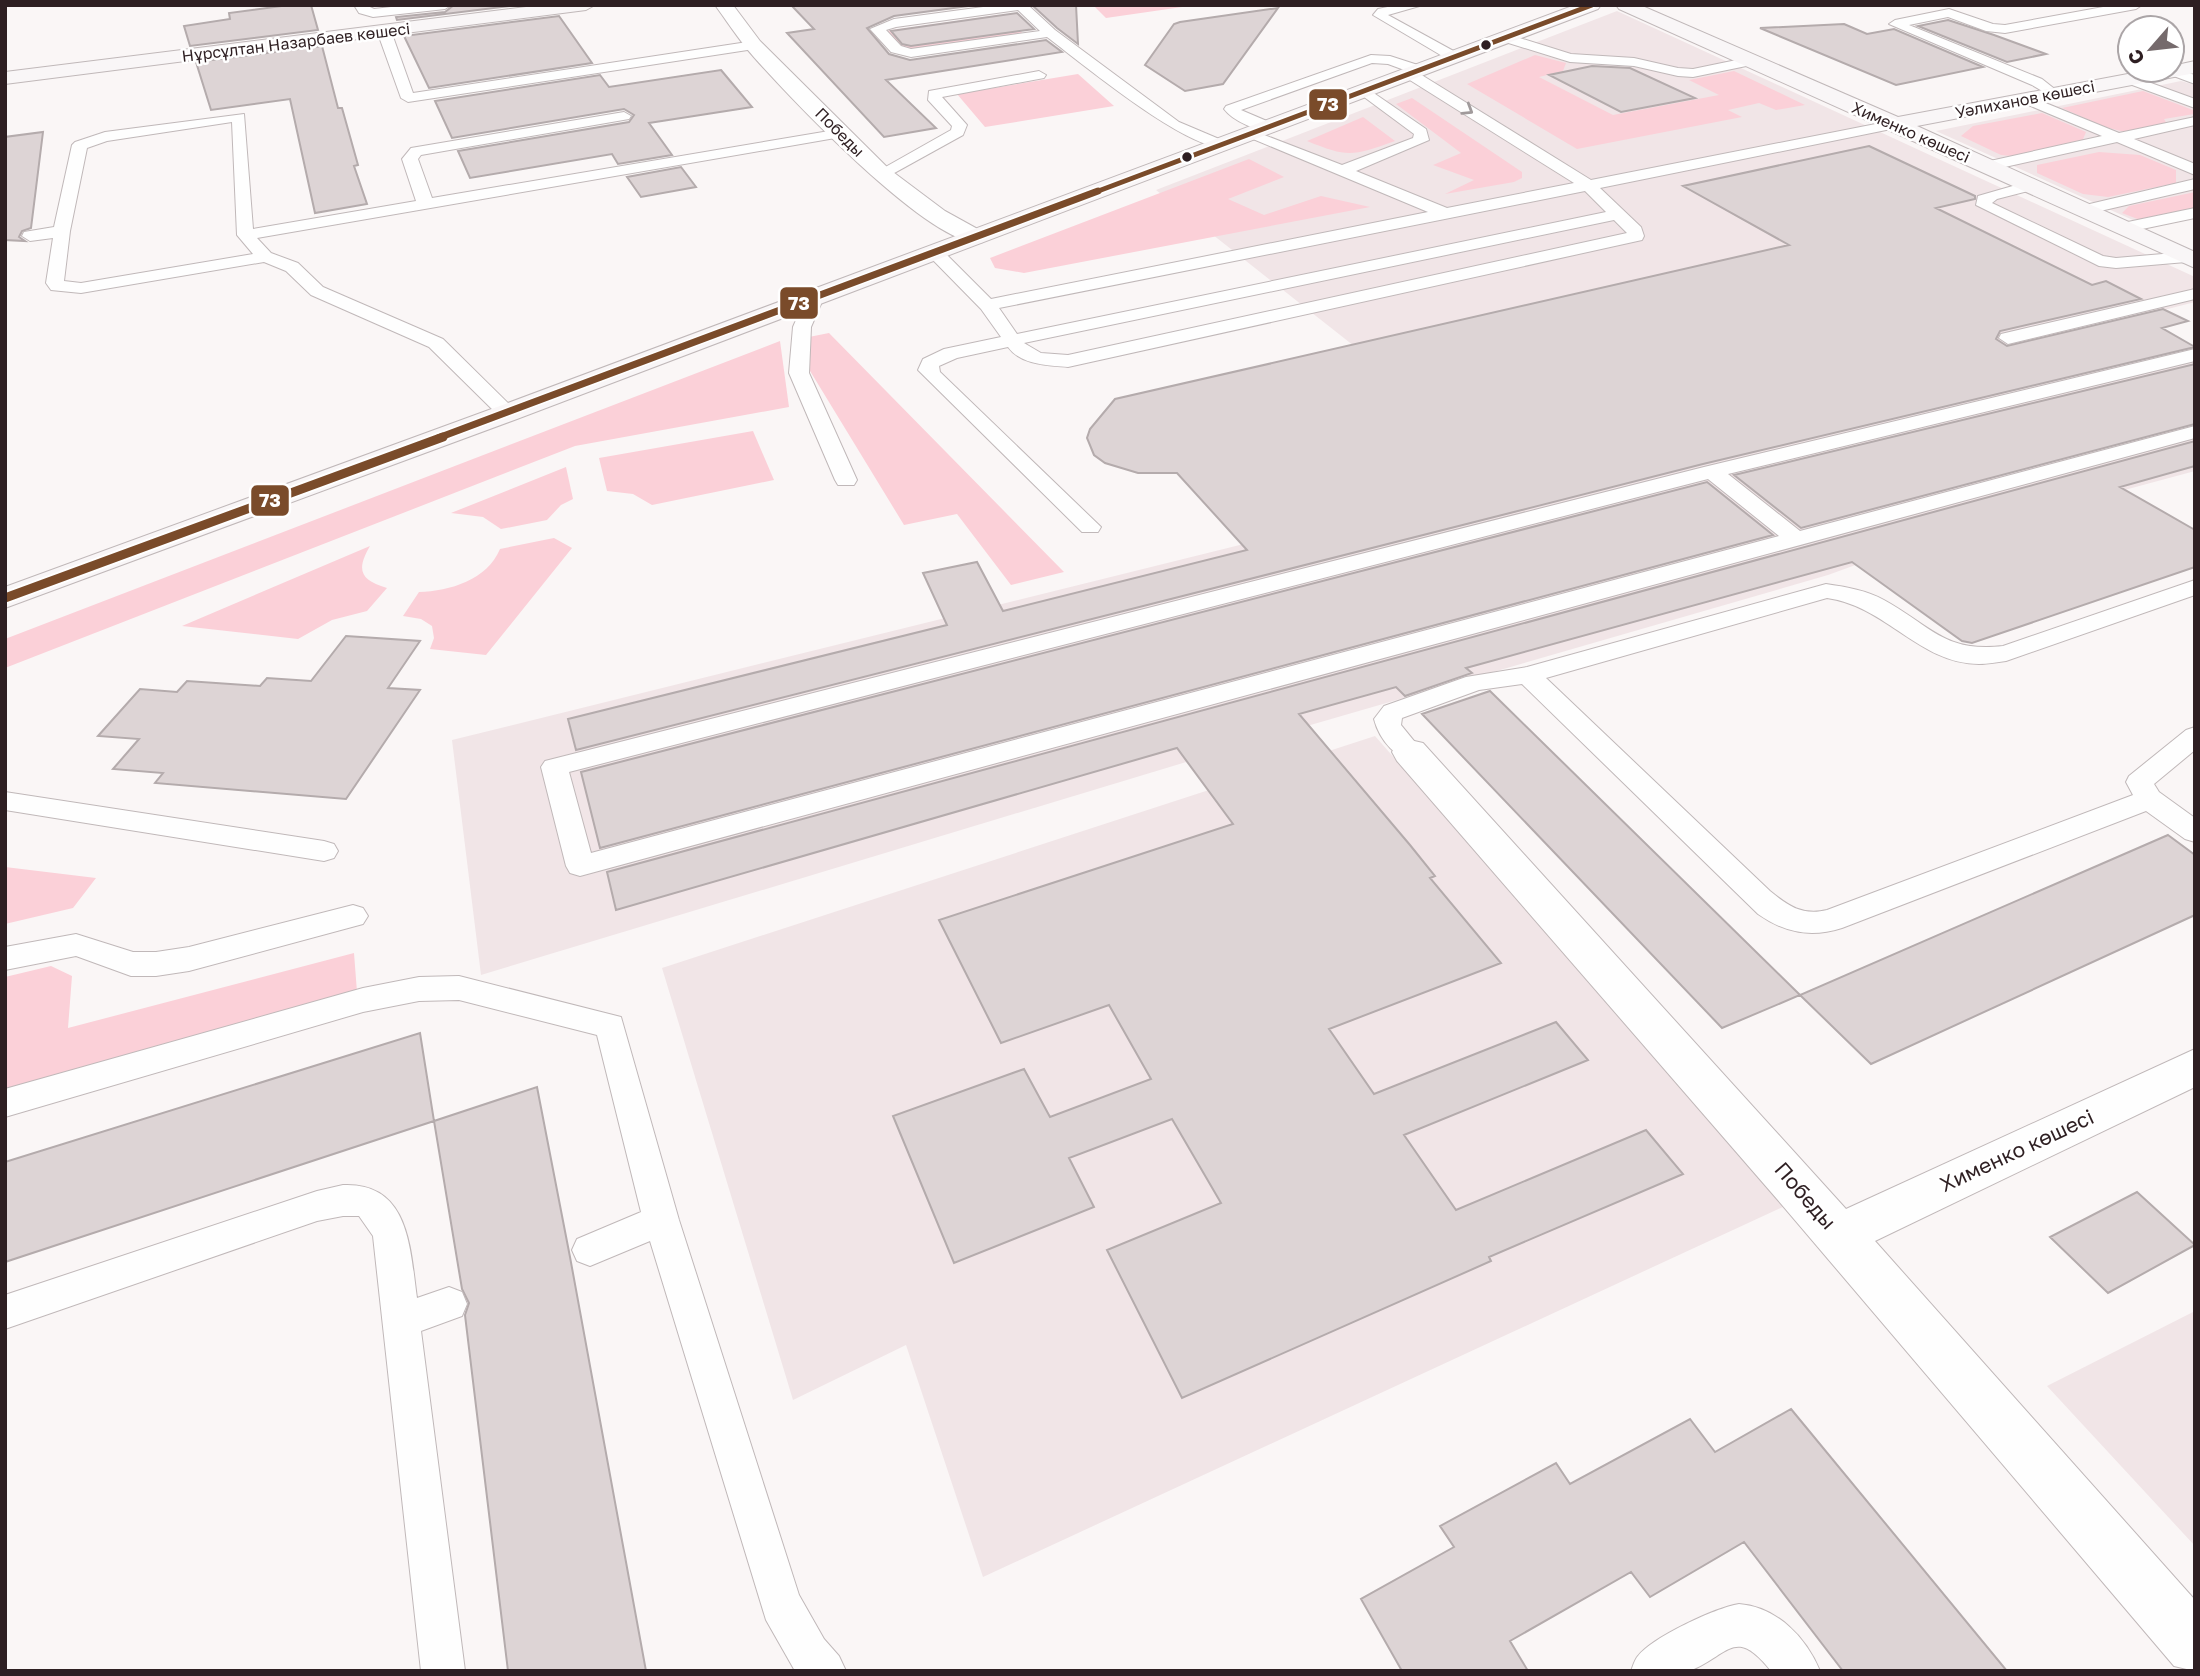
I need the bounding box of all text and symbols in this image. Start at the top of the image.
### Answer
north arrow [2116,14,2186,84]
street label: Нұрсұлтан Назарбаев көшесі [181,18,411,66]
unlabelled marker [1479,38,1493,52]
text: С [2122,46,2149,69]
street label: Уәлиханов көшесі [1953,76,2097,122]
line badge: 73 [1308,88,1348,121]
text: 73 [1317,92,1339,115]
street label: Хименко көшесі [1849,97,1973,167]
one-way arrow [1460,101,1473,114]
street label: Победы [811,103,869,161]
unlabelled marker [1180,150,1194,164]
line badge: 73 [779,286,819,320]
text: 73 [788,291,810,314]
line badge: 73 [250,484,290,517]
text: 73 [259,488,281,511]
street label: Хименко көшесі [1935,1103,2098,1197]
street label: Победы [1769,1156,1842,1234]

